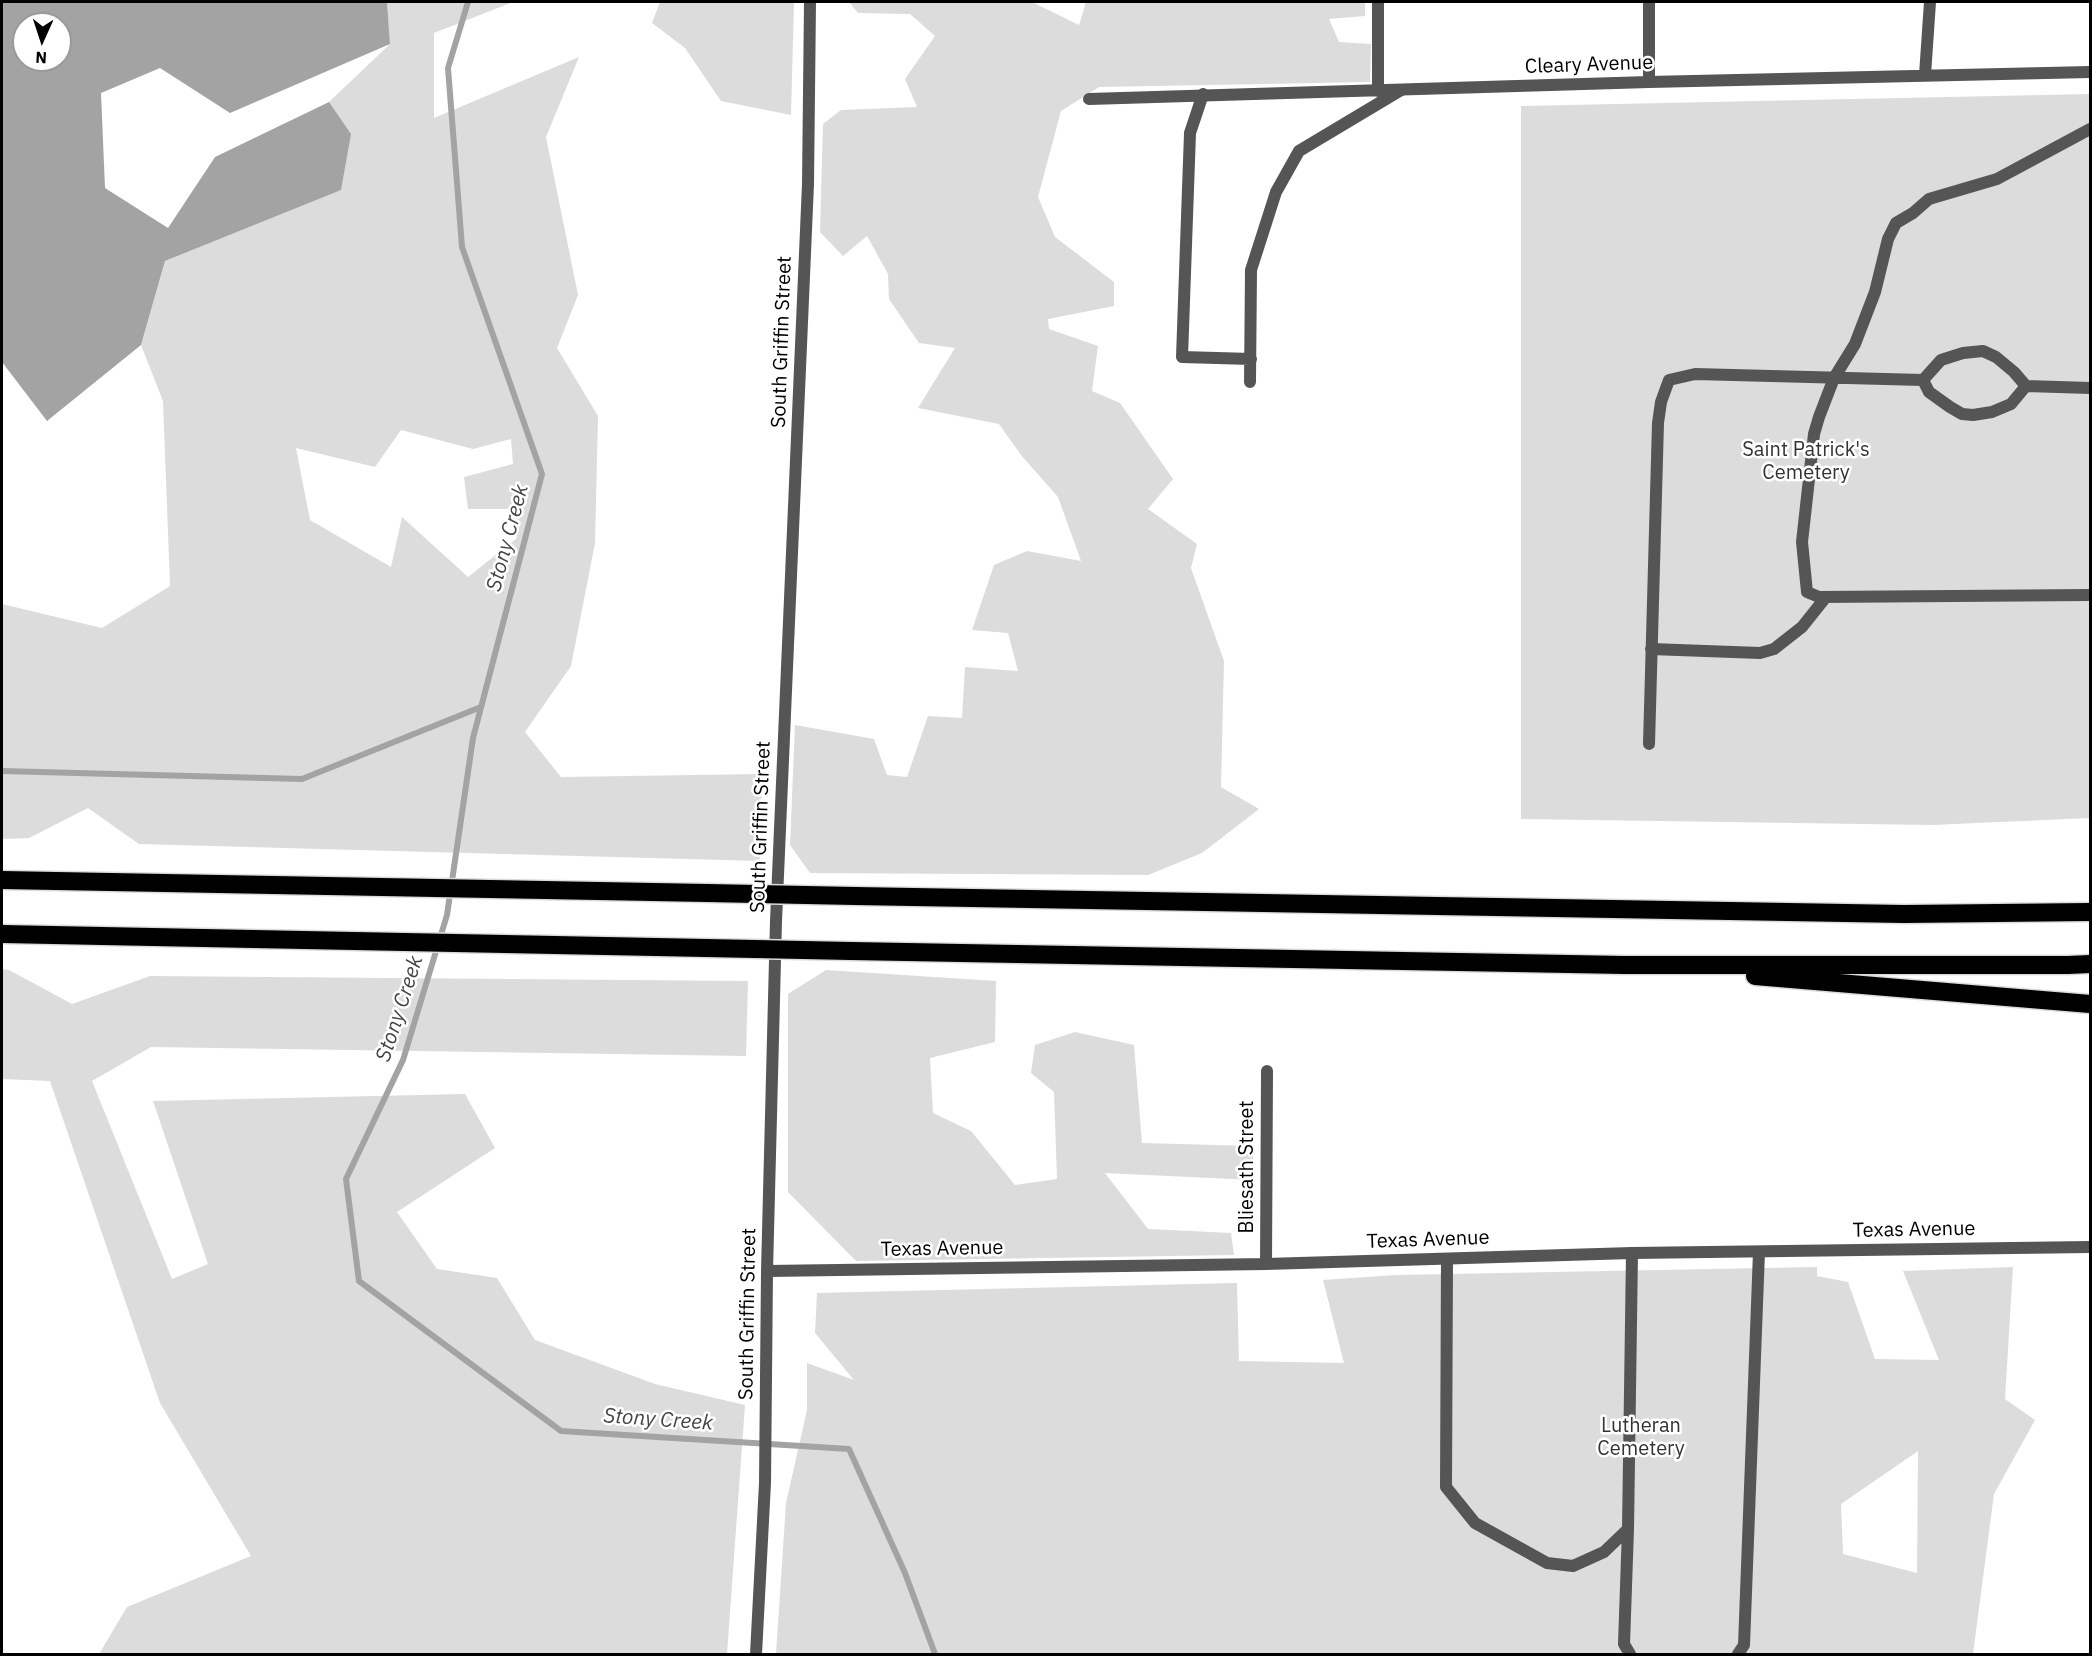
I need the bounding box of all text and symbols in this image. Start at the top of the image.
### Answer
north arrow [12,12,72,72]
text: N [35,48,47,68]
street label: Cleary Avenue [1524,51,1654,79]
street label: South Griffin Street [767,255,797,429]
park label: Saint Patrick's Cemetery [1742,438,1870,485]
water label: Stony Creek [482,482,534,594]
street label: South Griffin Street [746,740,776,914]
water label: Stony Creek [371,953,429,1065]
street label: Bliesath Street [1235,1101,1259,1233]
street label: Texas Avenue [1852,1217,1976,1243]
street label: Texas Avenue [1366,1226,1490,1254]
street label: South Griffin Street [734,1228,762,1400]
street label: Texas Avenue [880,1236,1004,1262]
water label: Stony Creek [602,1404,714,1436]
park label: Lutheran Cemetery [1597,1414,1685,1461]

